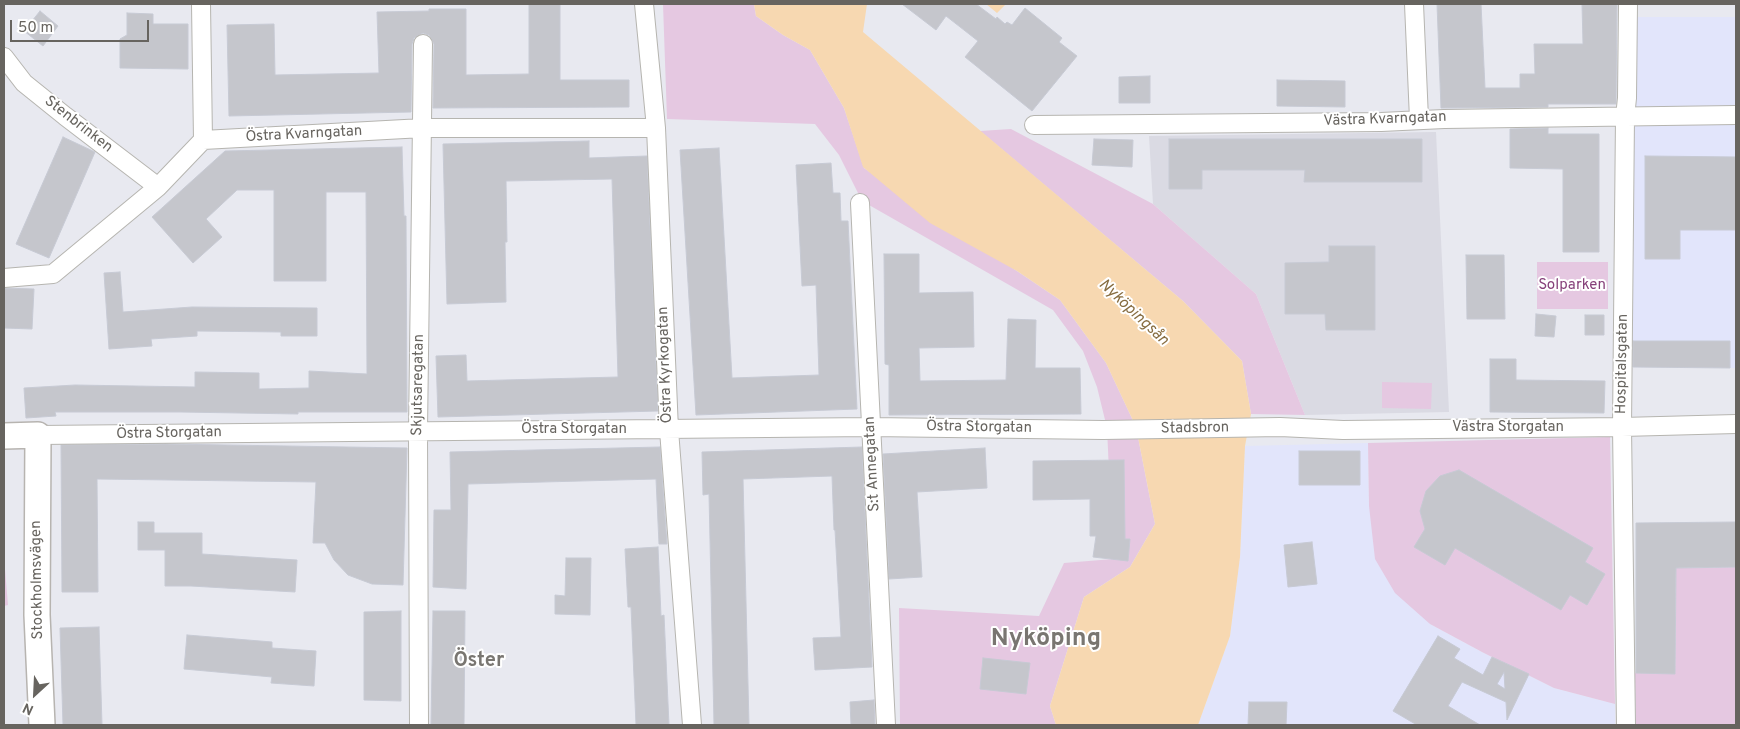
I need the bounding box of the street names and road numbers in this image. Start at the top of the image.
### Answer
street label: Stenbrinken [40,93,116,157]
street label: Västra Kvarngatan [1323,109,1447,131]
street label: Östra Kvarngatan [245,123,363,147]
street label: Östra Kyrkogatan [655,306,677,424]
street label: Hospitalsgatan [1613,314,1633,414]
street label: Skjutsaregatan [409,334,429,436]
street label: S:t Annegatan [862,416,884,512]
street label: Östra Storgatan [926,418,1032,438]
street label: Stadsbron [1161,419,1229,439]
street label: Västra Storgatan [1452,419,1564,437]
street label: Östra Storgatan [521,421,627,439]
street label: Östra Storgatan [116,424,222,444]
street label: Stockholmsvägen [28,520,48,640]

